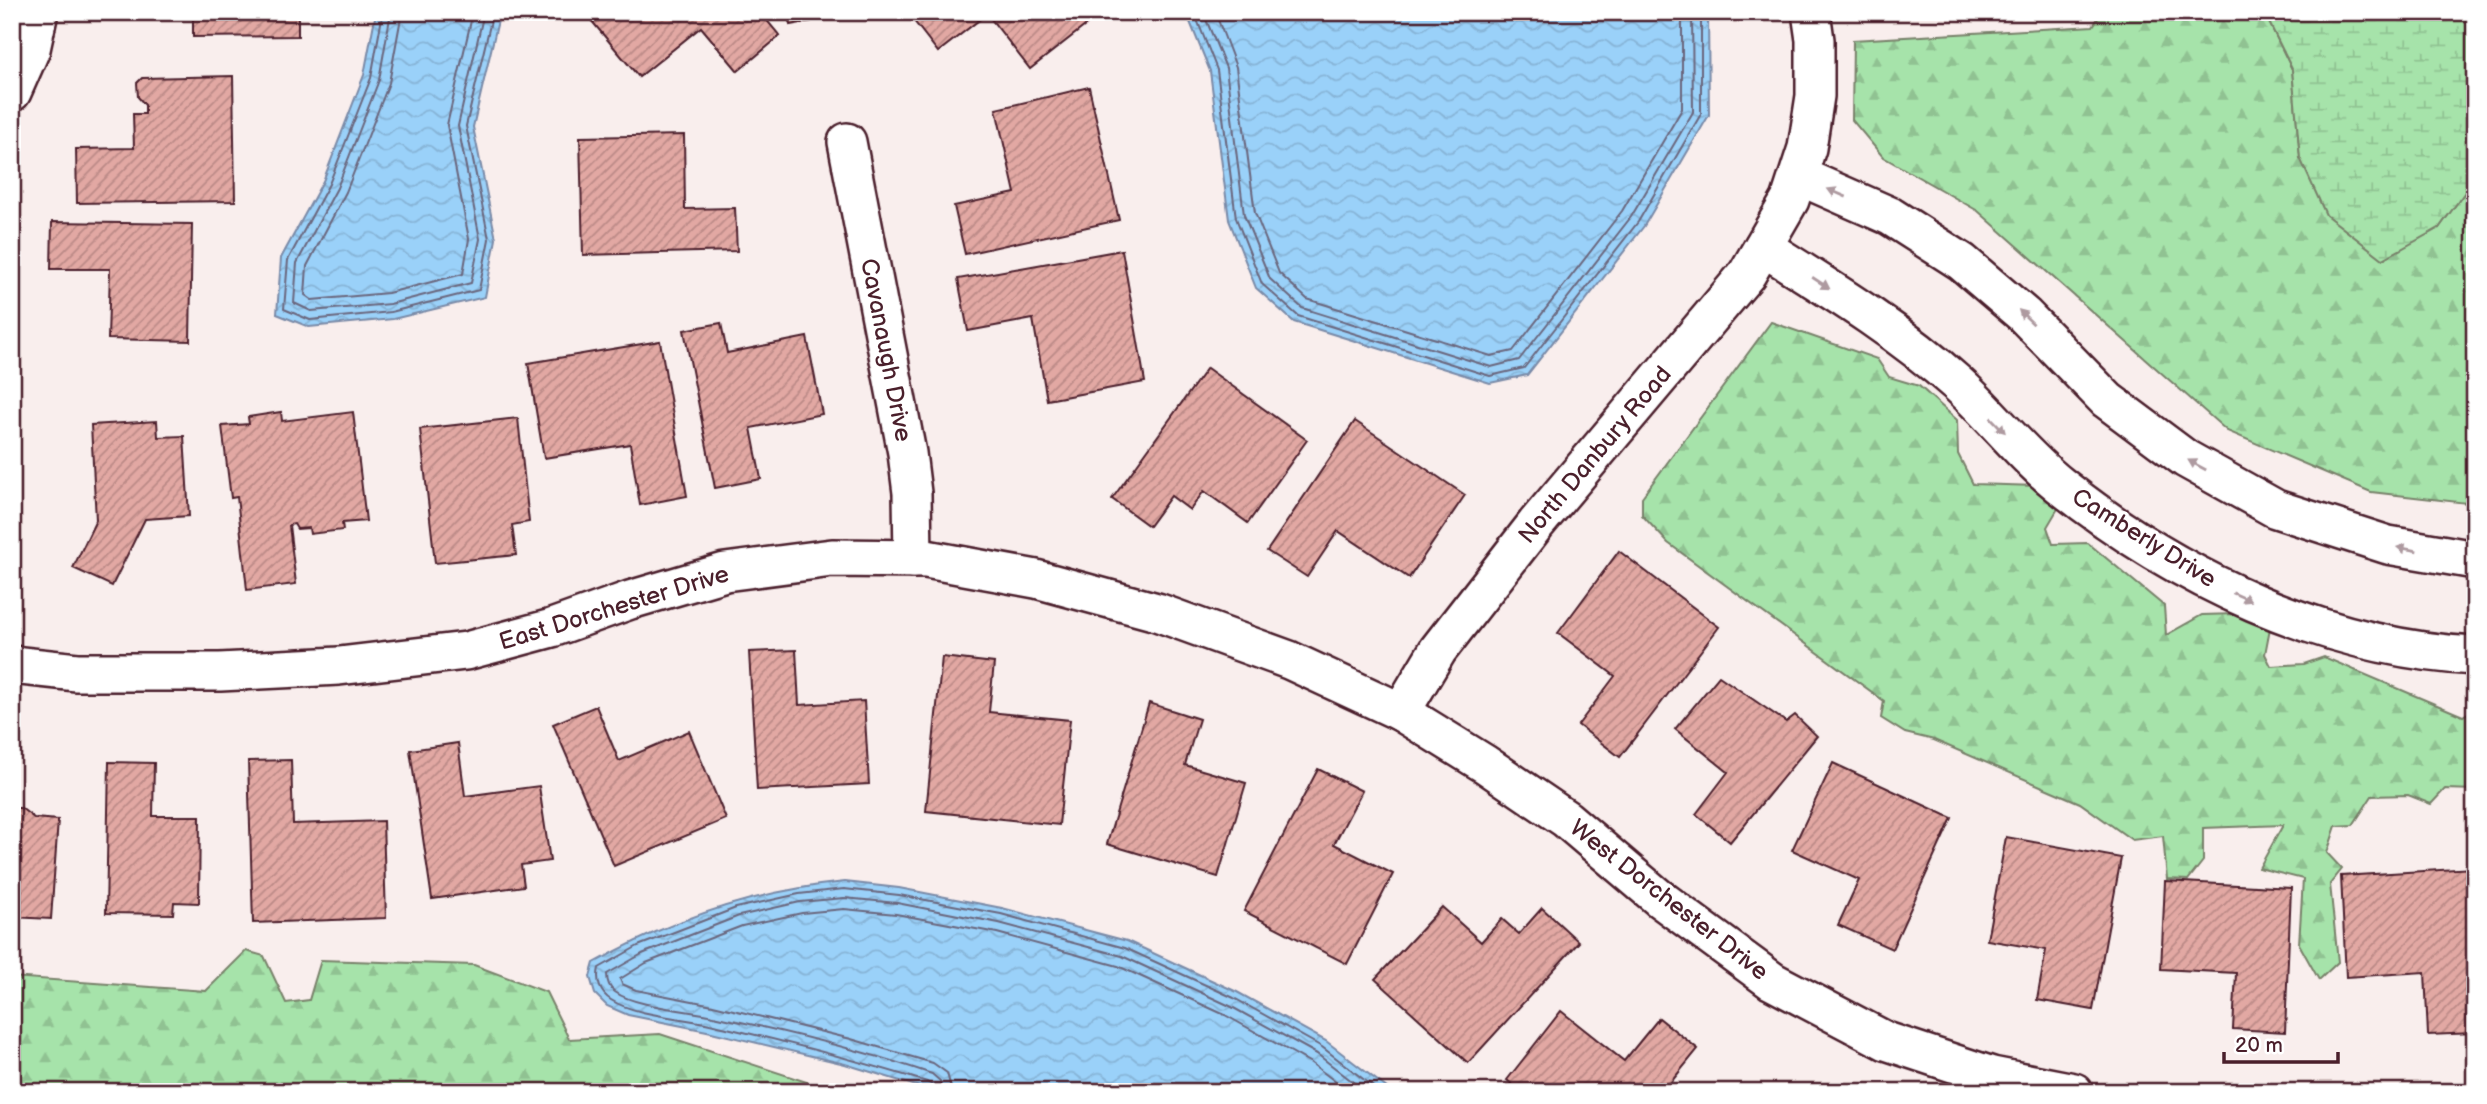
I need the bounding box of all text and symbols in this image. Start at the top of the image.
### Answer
one-way arrow [1827,187,1847,199]
street label: Cavanaugh Drive [854,256,918,444]
one-way arrow [1812,276,1830,290]
one-way arrow [2018,310,2035,326]
street label: North Danbury Road [1512,360,1678,550]
one-way arrow [1989,416,2005,433]
one-way arrow [2188,459,2207,471]
street label: Camberly Drive [2066,482,2222,594]
one-way arrow [2396,543,2418,554]
street label: East Dorchester Drive [496,559,732,657]
one-way arrow [2232,591,2252,602]
street label: West Dorchester Drive [1564,813,1774,987]
scale bar [2224,1020,2338,1064]
text: 20 m [2235,1033,2283,1058]

